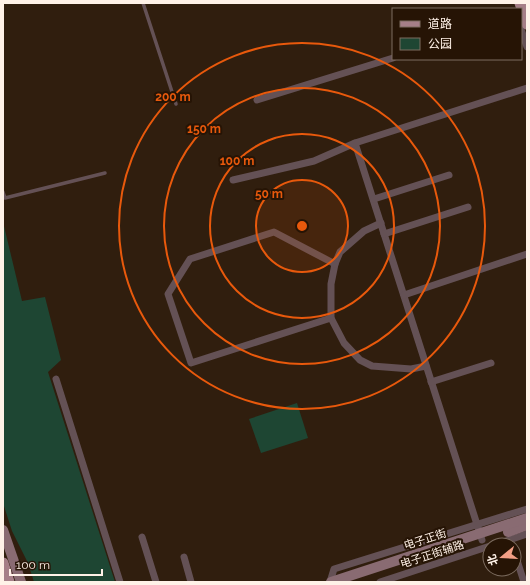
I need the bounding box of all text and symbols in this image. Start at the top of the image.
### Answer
legend [392,8,522,60]
text: 道路 [428,17,452,31]
text: 公园 [428,37,452,51]
text: 200 m [155,90,191,104]
text: 150 m [187,122,221,136]
text: 100 m [220,154,254,168]
text: 50 m [255,187,283,201]
centre of rings [295,219,309,233]
street label: 电子正街 [402,526,448,552]
north arrow [482,537,522,577]
street label: 电子正街辅路 [399,538,466,571]
scale bar [10,551,102,577]
text: 北 [485,553,501,567]
text: 100 m [16,558,50,572]

